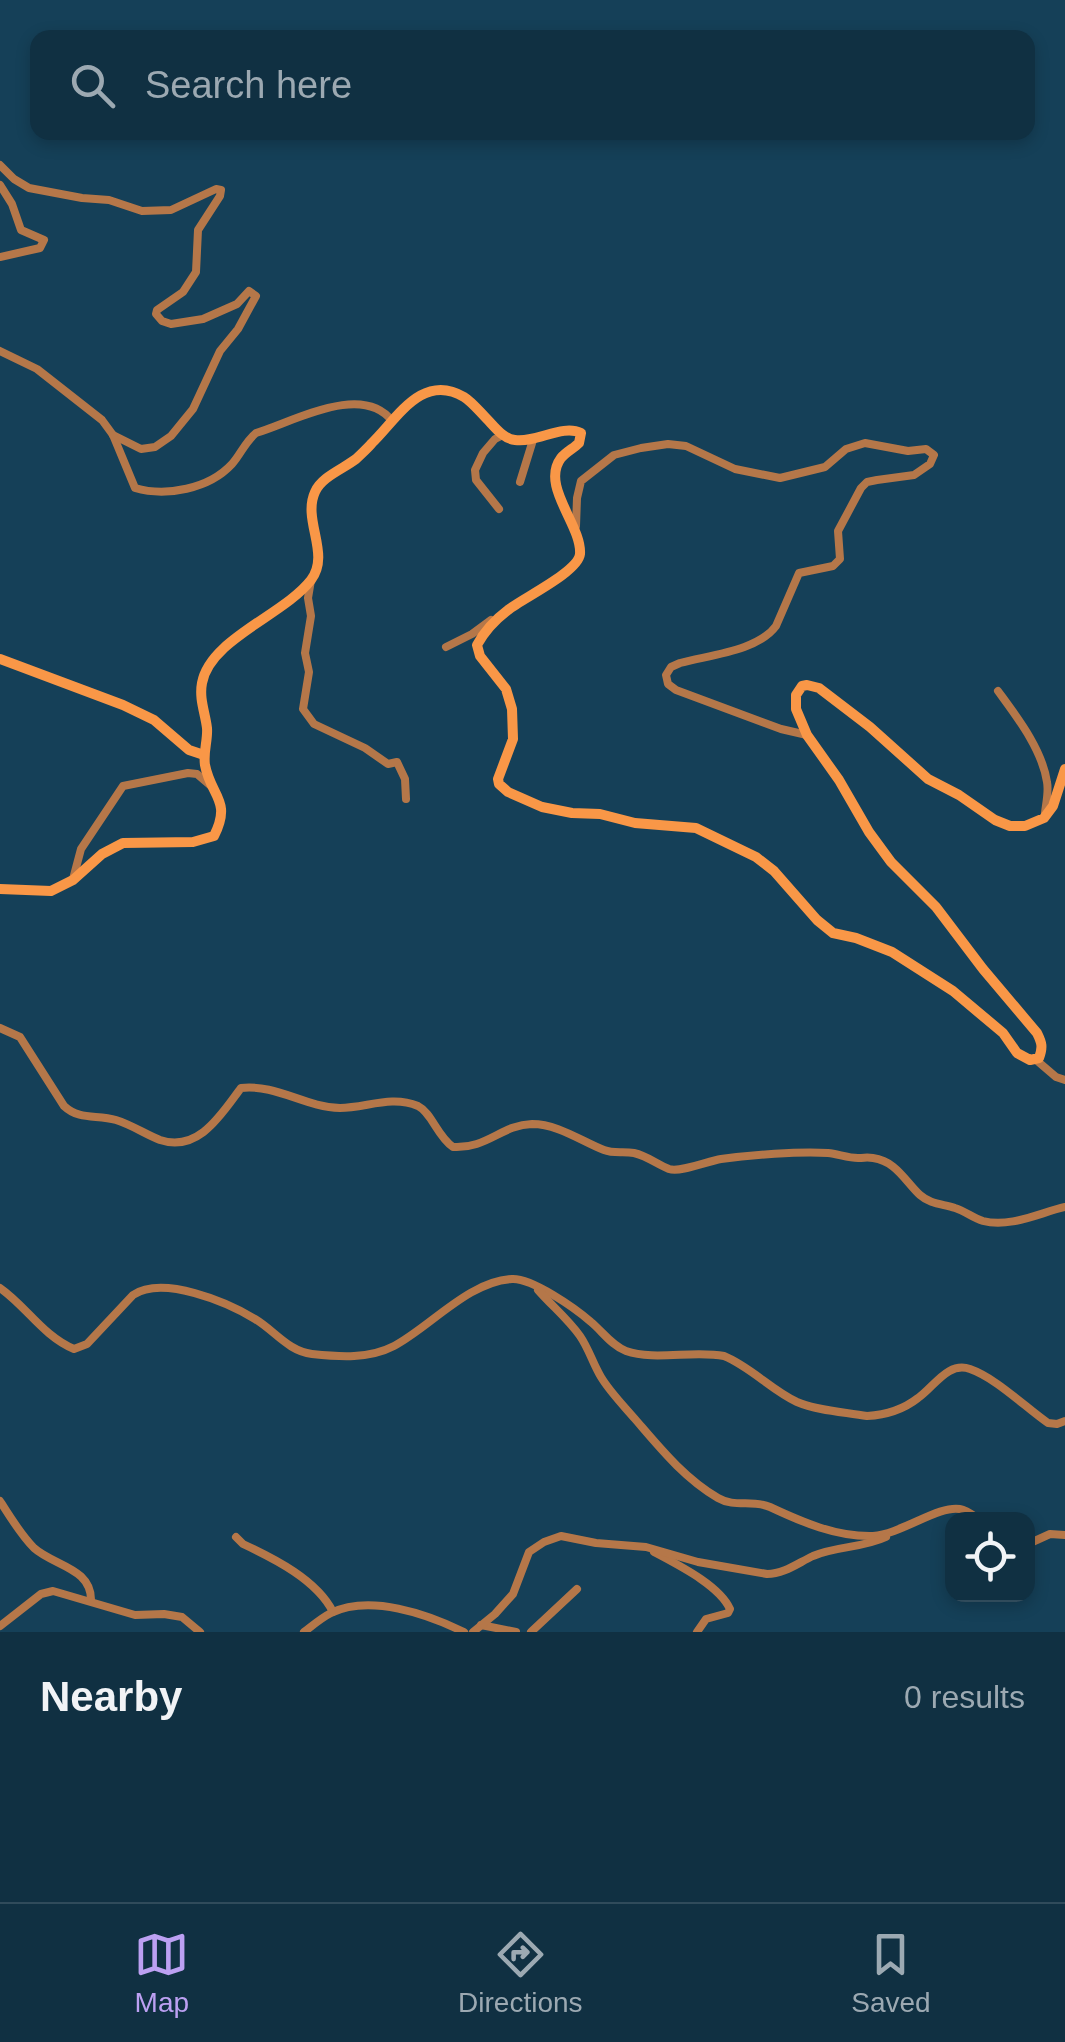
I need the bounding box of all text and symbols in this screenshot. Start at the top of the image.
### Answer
search box [30,30,1035,140]
icon: search [65,58,120,113]
text: Search here [145,64,352,106]
map controls [945,1512,1035,1602]
button: locate [945,1512,1035,1602]
text: Nearby [40,1673,182,1720]
text: 0 results [904,1679,1025,1715]
tab: Map [134,1927,189,2019]
tab: Directions [458,1927,583,2019]
tab: Saved [851,1927,931,2019]

